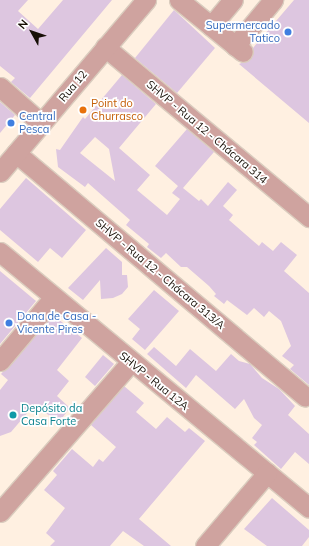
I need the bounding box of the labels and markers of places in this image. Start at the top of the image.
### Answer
place label: Supermercado Tatico [206,19,280,45]
marker: Supermercado Tatico [283,27,293,37]
place label: Point do Churrasco [91,97,143,123]
marker: Point do Churrasco [78,105,88,115]
place label: Central Pesca [19,110,56,136]
marker: Central Pesca [6,118,16,128]
place label: Dona de Casa - Vicente Pires [17,310,96,336]
marker: Dona de Casa - Vicente Pires [4,318,14,328]
place label: Depósito da Casa Forte [21,402,82,428]
marker: Depósito da Casa Forte [8,410,18,420]

